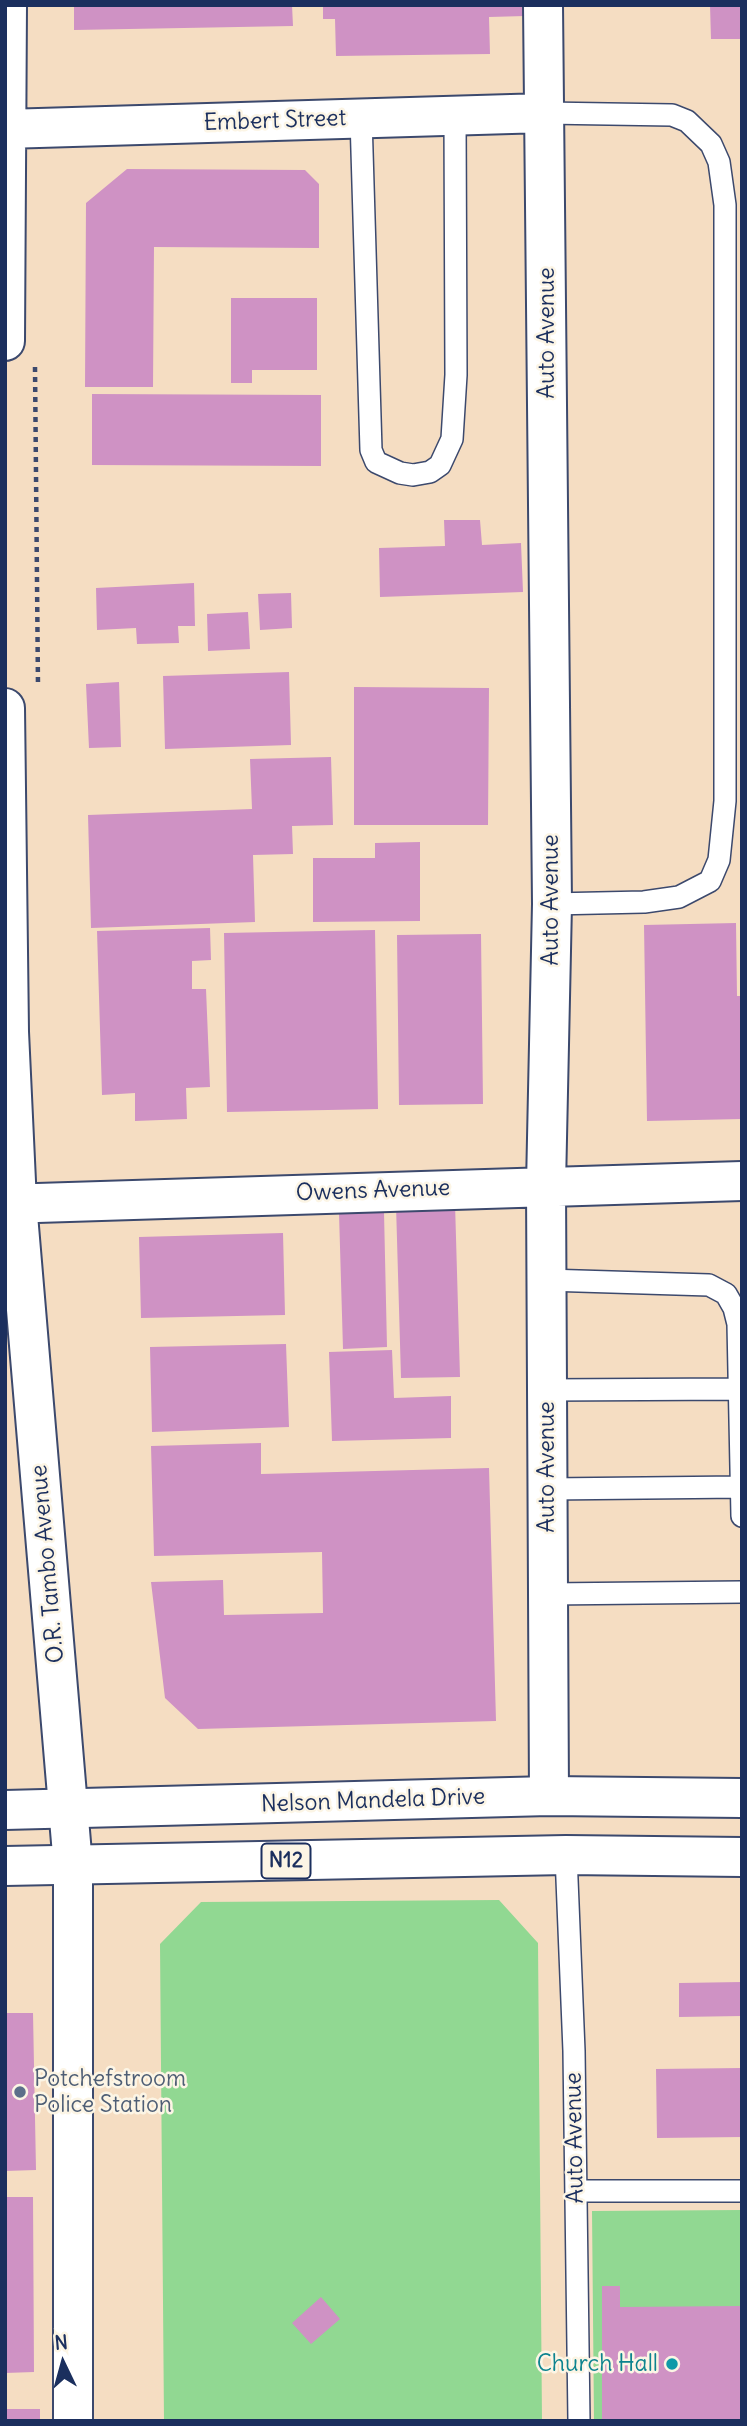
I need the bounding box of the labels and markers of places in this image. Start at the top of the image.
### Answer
place label: Potchefstroom Police Station [34,2065,186,2119]
marker: Potchefstroom Police Station [12,2084,28,2100]
place label: Church Hall [537,2350,658,2378]
marker: Church Hall [664,2356,680,2372]

